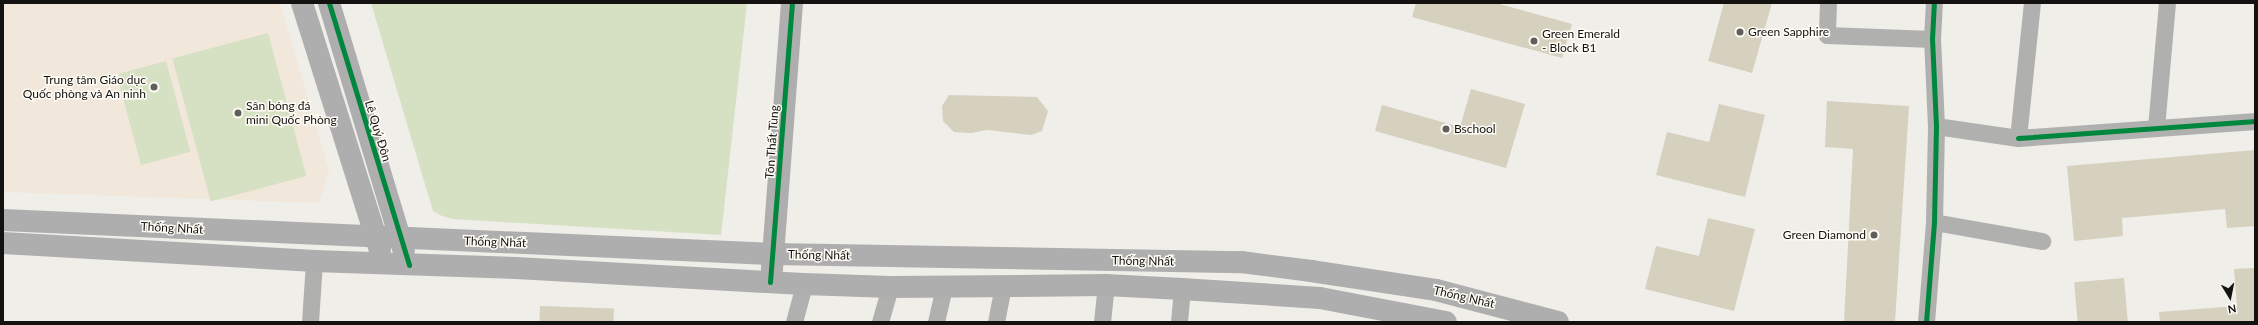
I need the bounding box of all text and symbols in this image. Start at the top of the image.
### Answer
place label: Green Sapphire [1748,25,1829,39]
place label: Green Emerald - Block B1 [1542,27,1620,55]
marker: Green Sapphire [1735,27,1745,37]
marker: Green Emerald - Block B1 [1529,36,1539,46]
place label: Trung tâm Giáo dục Quốc phòng và An ninh [22,73,146,101]
marker: Trung tâm Giáo dục Quốc phòng và An ninh [149,82,159,92]
place label: Sân bóng đá mini Quốc Phòng [246,99,337,127]
street label: Lê Quý Đôn [362,99,394,163]
street label: Tôn Thất Tùng [762,104,782,180]
marker: Sân bóng đá mini Quốc Phòng [233,108,243,118]
place label: Bschool [1454,122,1496,136]
marker: Bschool [1441,124,1451,134]
street label: Thống Nhất [140,219,204,237]
place label: Green Diamond [1783,228,1866,242]
marker: Green Diamond [1869,230,1879,240]
street label: Thống Nhất [464,234,526,250]
street label: Thống Nhất [788,247,850,263]
street label: Thống Nhất [1112,253,1174,269]
north arrow [2210,277,2250,317]
street label: Thống Nhất [1432,283,1496,311]
text: N [2227,302,2237,316]

